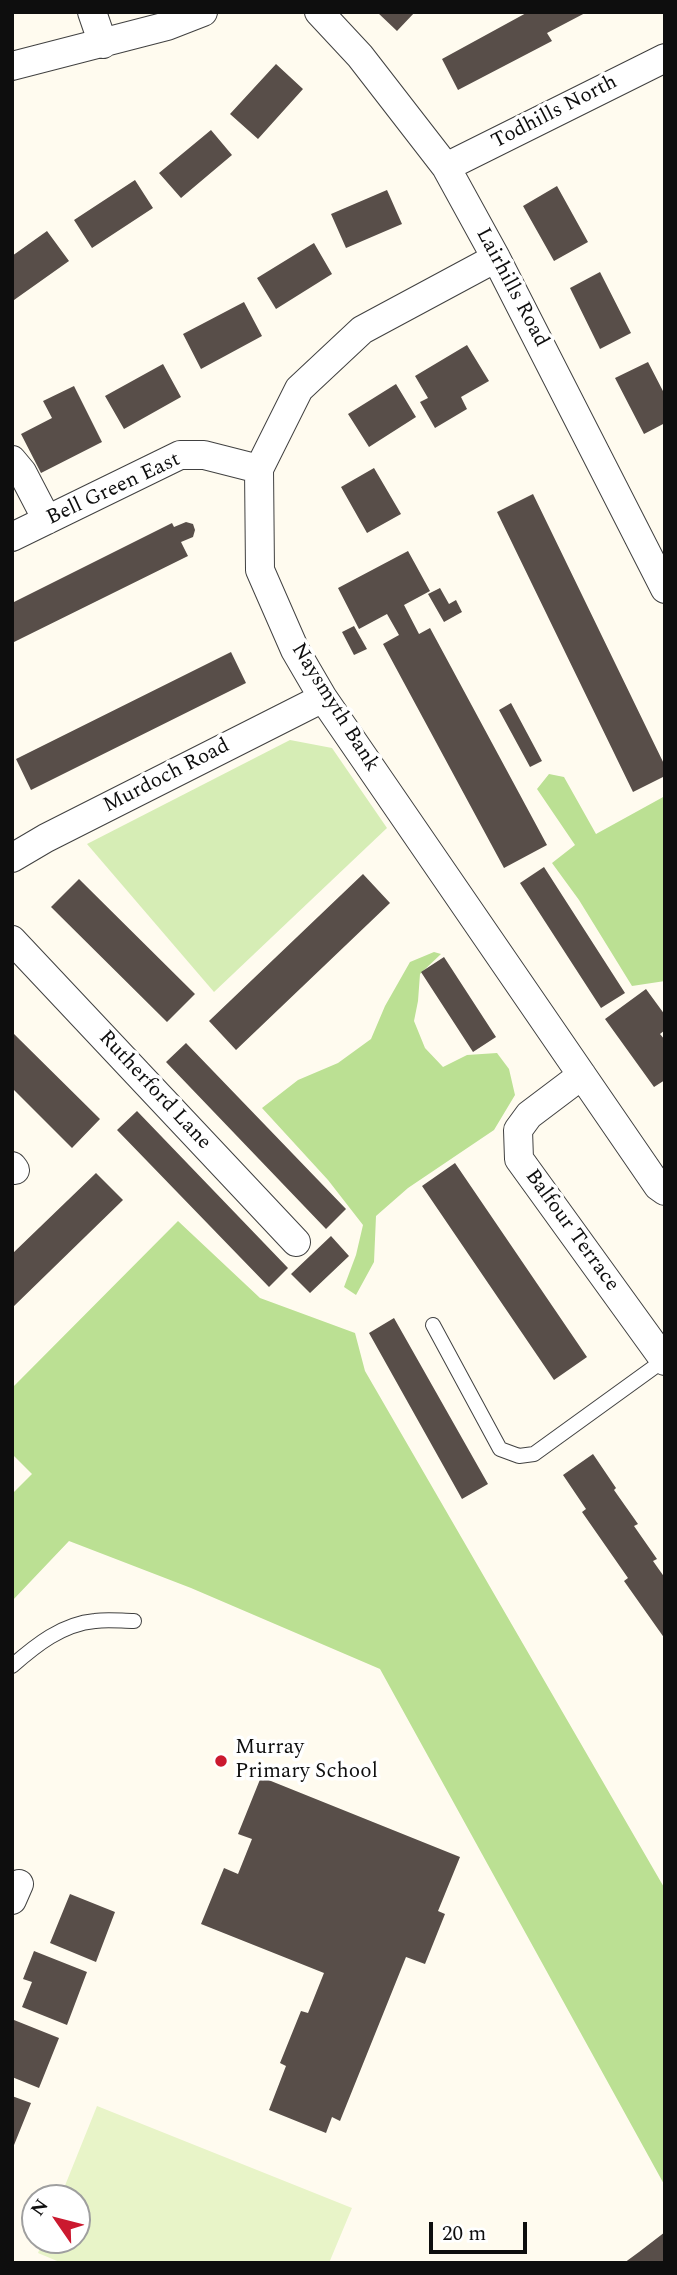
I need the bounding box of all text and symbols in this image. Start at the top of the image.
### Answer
street label: Todhills North [488,71,622,155]
street label: Lairhills Road [469,224,553,352]
street label: Bell Green East [43,448,185,532]
street label: Naysmyth Bank [284,639,384,777]
street label: Murdoch Road [100,734,234,820]
street label: Rutherford Lane [92,1026,216,1156]
street label: Balfour Terrace [518,1165,624,1297]
place label: Murray Primary School [235,1736,378,1786]
marker: Murray Primary School [213,1753,229,1769]
north arrow [21,2184,91,2254]
text: N [24,2193,56,2222]
scale bar [432,2208,530,2252]
text: 20 m [442,2218,486,2250]

